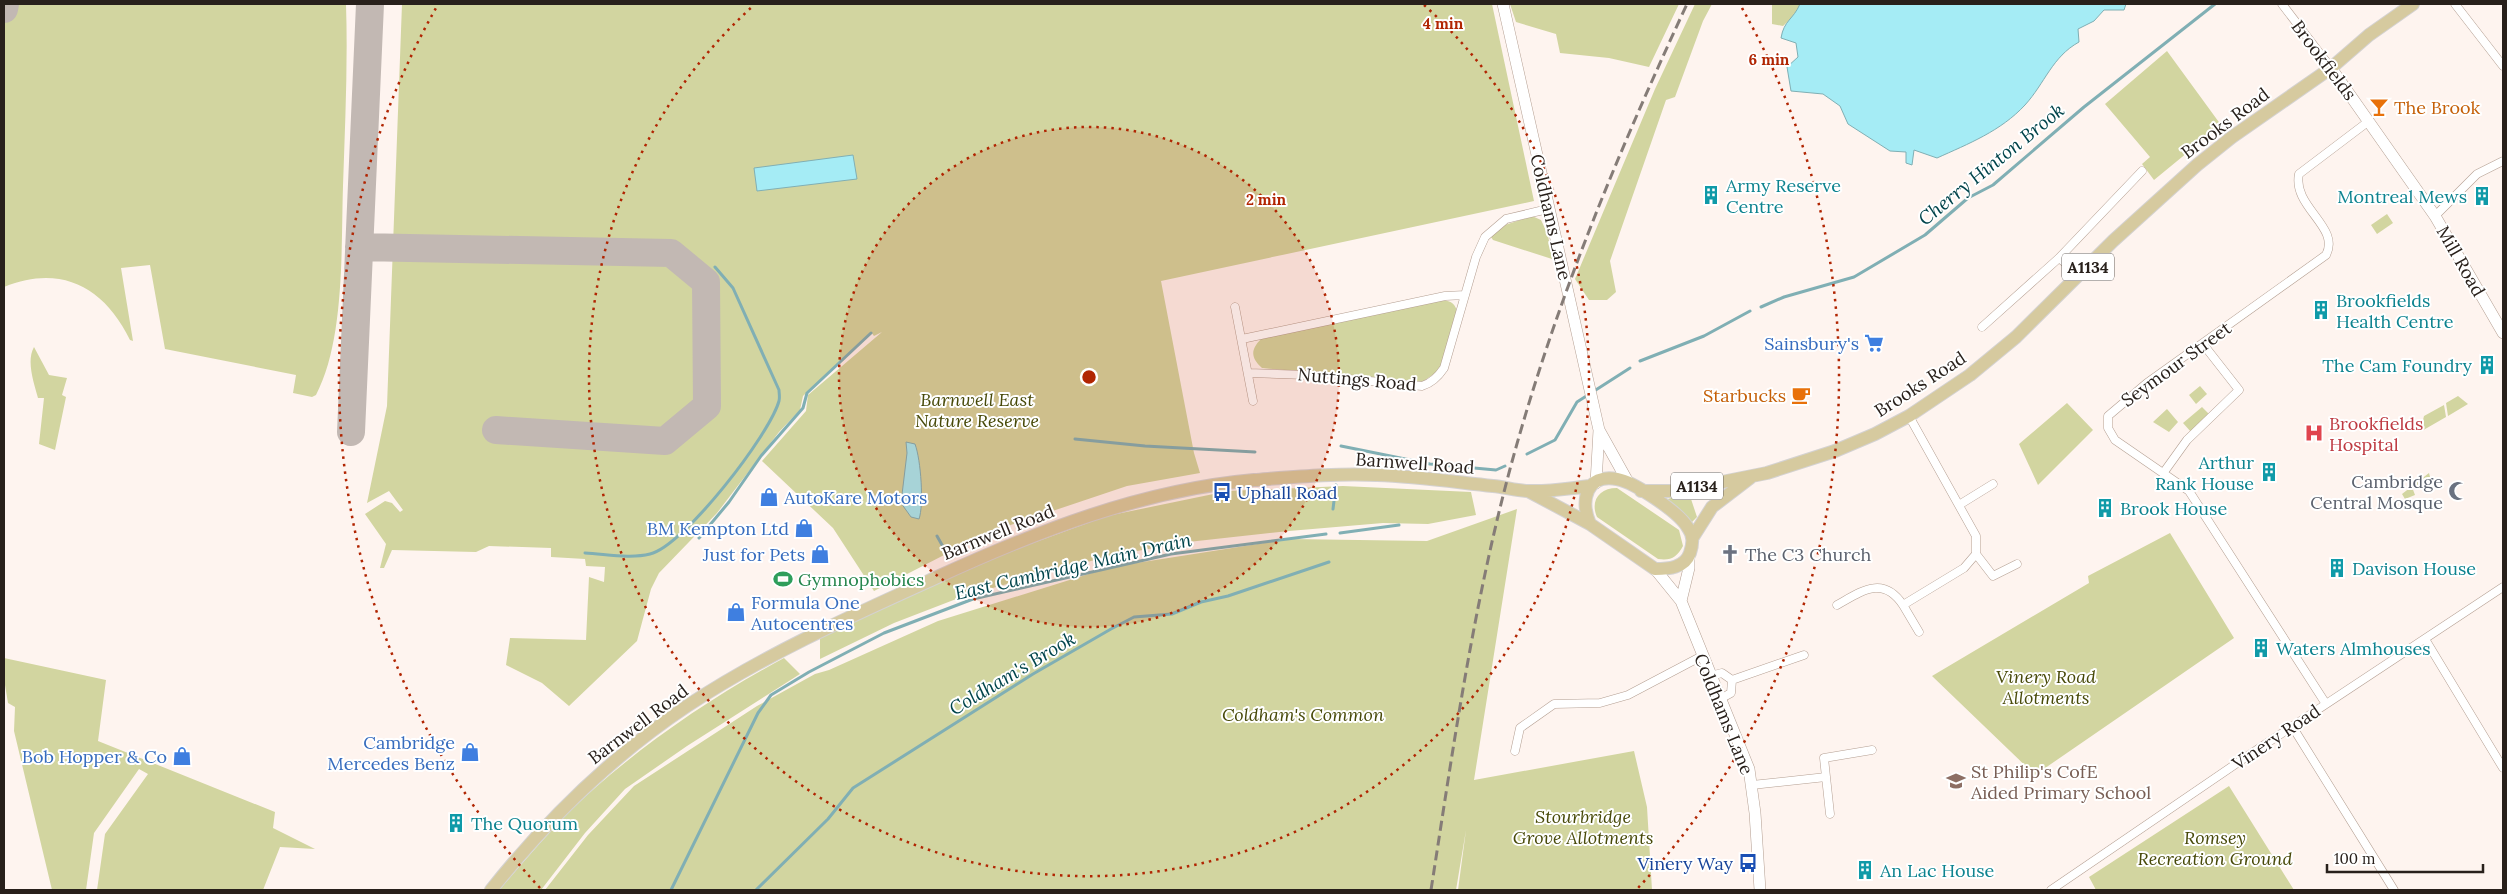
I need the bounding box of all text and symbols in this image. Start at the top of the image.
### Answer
text: 4 min [1423,14,1464,33]
street label: Brookfields [2286,15,2362,105]
text: 6 min [1749,50,1790,69]
street label: Brooks Road [2176,82,2274,164]
bar icon: The Brook [2368,96,2390,118]
place label: The Brook [2394,96,2481,119]
water label: Cherry Hinton Brook [1913,98,2069,230]
street label: Coldhams Lane [1525,152,1577,283]
place label: Army Reserve Centre [1725,174,1841,218]
building icon: Army Reserve Centre [1700,184,1722,206]
place label: Montreal Mews [2337,185,2467,208]
building icon: Montreal Mews [2471,185,2493,207]
text: 2 min [1246,190,1287,209]
street label: Mill Road [2432,222,2491,301]
road number: A1134 [2062,253,2114,280]
place label: Brookfields Health Centre [2336,289,2454,333]
building icon: Brookfields Health Centre [2310,299,2332,321]
street label: Seymour Street [2117,316,2235,412]
place label: Sainsbury's [1764,332,1859,355]
supermarket icon: Sainsbury's [1863,332,1885,354]
street label: Brooks Road [1870,346,1970,422]
place label: The Cam Foundry [2322,354,2472,377]
building icon: The Cam Foundry [2476,354,2498,376]
street label: Nuttings Road [1297,362,1418,396]
centre of rings [1080,368,1098,386]
place label: Starbucks [1703,384,1786,407]
cafe icon: Starbucks [1790,384,1812,406]
park label: Barnwell East Nature Reserve [915,388,1039,432]
place label: Brookfields Hospital [2329,412,2423,456]
hospital icon: Brookfields Hospital [2303,422,2325,444]
street label: Barnwell Road [1355,447,1475,479]
place label: Arthur Rank House [2155,451,2254,495]
building icon: Arthur Rank House [2258,461,2280,483]
place label: Cambridge Central Mosque [2310,470,2443,514]
road number: A1134 [1671,472,1723,500]
mosque icon: Cambridge Central Mosque [2447,480,2469,502]
bus stop icon: Uphall Road [1211,481,1233,503]
place label: Uphall Road [1237,481,1338,504]
shop icon: AutoKare Motors [758,486,780,508]
place label: AutoKare Motors [783,486,927,509]
building icon: Brook House [2094,497,2116,519]
place label: Brook House [2120,497,2227,520]
street label: Barnwell Road [938,499,1058,565]
place label: BM Kempton Ltd [647,517,789,540]
shop icon: BM Kempton Ltd [793,517,815,539]
water label: East Cambridge Main Drain [952,527,1194,605]
place label: Just for Pets [702,543,805,566]
shop icon: Just for Pets [809,543,831,565]
church icon: The C3 Church [1719,543,1741,565]
place label: The C3 Church [1745,543,1871,566]
building icon: Davison House [2326,557,2348,579]
place label: Davison House [2352,557,2476,580]
sports icon: Gymnophobics [772,568,794,590]
place label: Gymnophobics [798,568,924,591]
place label: Formula One Autocentres [750,591,860,635]
shop icon: Formula One Autocentres [725,601,747,623]
water label: Coldham's Brook [944,626,1080,720]
building icon: Waters Almhouses [2250,637,2272,659]
place label: Waters Almhouses [2276,637,2431,660]
street label: Coldhams Lane [1689,650,1759,778]
park label: Vinery Road Allotments [1996,665,2096,709]
street label: Barnwell Road [583,679,693,769]
street label: Vinery Road [2227,699,2325,775]
park label: Coldham's Common [1222,703,1384,726]
place label: Cambridge Mercedes Benz [327,731,455,775]
shop icon: Cambridge Mercedes Benz [459,741,481,763]
place label: Bob Hopper & Co [22,745,167,768]
shop icon: Bob Hopper & Co [171,745,193,767]
place label: St Philip's CofE Aided Primary School [1970,760,2151,804]
school or university icon: St Philip's CofE Aided Primary School [1945,770,1967,792]
park label: Stourbridge Grove Allotments [1513,805,1653,849]
building icon: The Quorum [445,812,467,834]
place label: The Quorum [471,812,578,835]
park label: Romsey Recreation Ground [2138,826,2292,870]
scale bar [2327,842,2483,874]
text: 100 m [2334,849,2375,868]
place label: Vinery Way [1637,852,1733,875]
bus stop icon: Vinery Way [1737,852,1759,874]
building icon: An Lac House [1854,859,1876,881]
place label: An Lac House [1879,859,1995,882]

